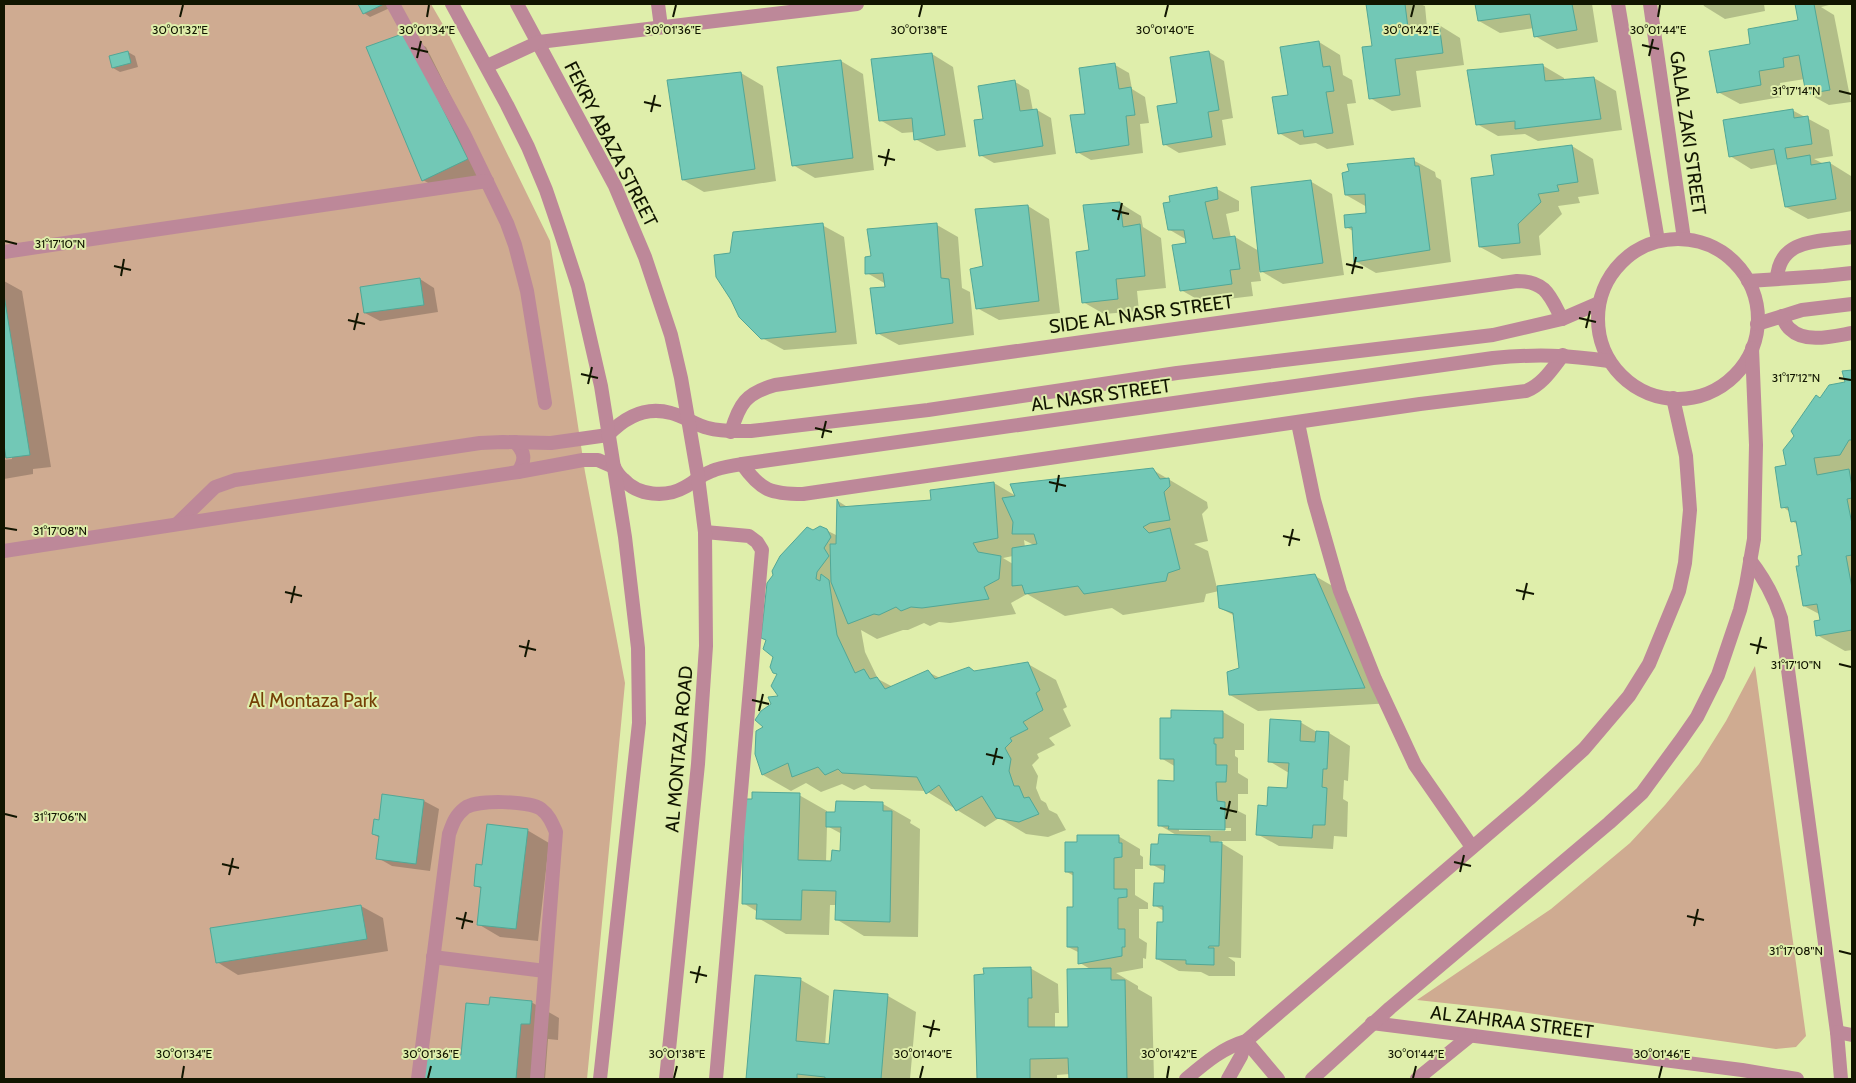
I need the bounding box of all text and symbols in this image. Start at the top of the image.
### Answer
text: 30°01'32"E [152,22,208,37]
text: 30°01'34"E [399,22,456,37]
text: 30°01'36"E [645,22,702,37]
text: 30°01'38"E [891,22,948,37]
text: 30°01'40"E [1136,22,1195,37]
text: 30°01'42"E [1383,22,1439,37]
text: 30°01'44"E [1630,22,1687,37]
street label: GALAL ZAKI STREET [1665,50,1711,216]
street label: FEKRY ABAZA STREET [559,57,663,231]
text: 31°17'14"N [1772,83,1820,98]
text: 31°17'10"N [35,236,85,251]
street label: SIDE AL NASR STREET [1047,290,1235,338]
text: 31°17'12"N [1772,370,1820,385]
street label: AL NASR STREET [1029,374,1173,416]
text: 31°17'08"N [33,523,87,538]
text: 31°17'10"N [1771,657,1821,672]
street label: AL MONTAZA ROAD [660,664,698,833]
park label: Al Montaza Park [249,689,378,712]
text: 31°17'06"N [33,809,87,824]
text: 31°17'08"N [1769,943,1823,958]
street label: AL ZAHRAA STREET [1429,1001,1595,1043]
text: 30°01'34"E [156,1046,213,1061]
text: 30°01'36"E [403,1046,460,1061]
text: 30°01'38"E [649,1046,706,1061]
text: 30°01'40"E [894,1046,953,1061]
text: 30°01'42"E [1141,1046,1197,1061]
text: 30°01'44"E [1388,1046,1445,1061]
text: 30°01'46"E [1634,1046,1691,1061]

